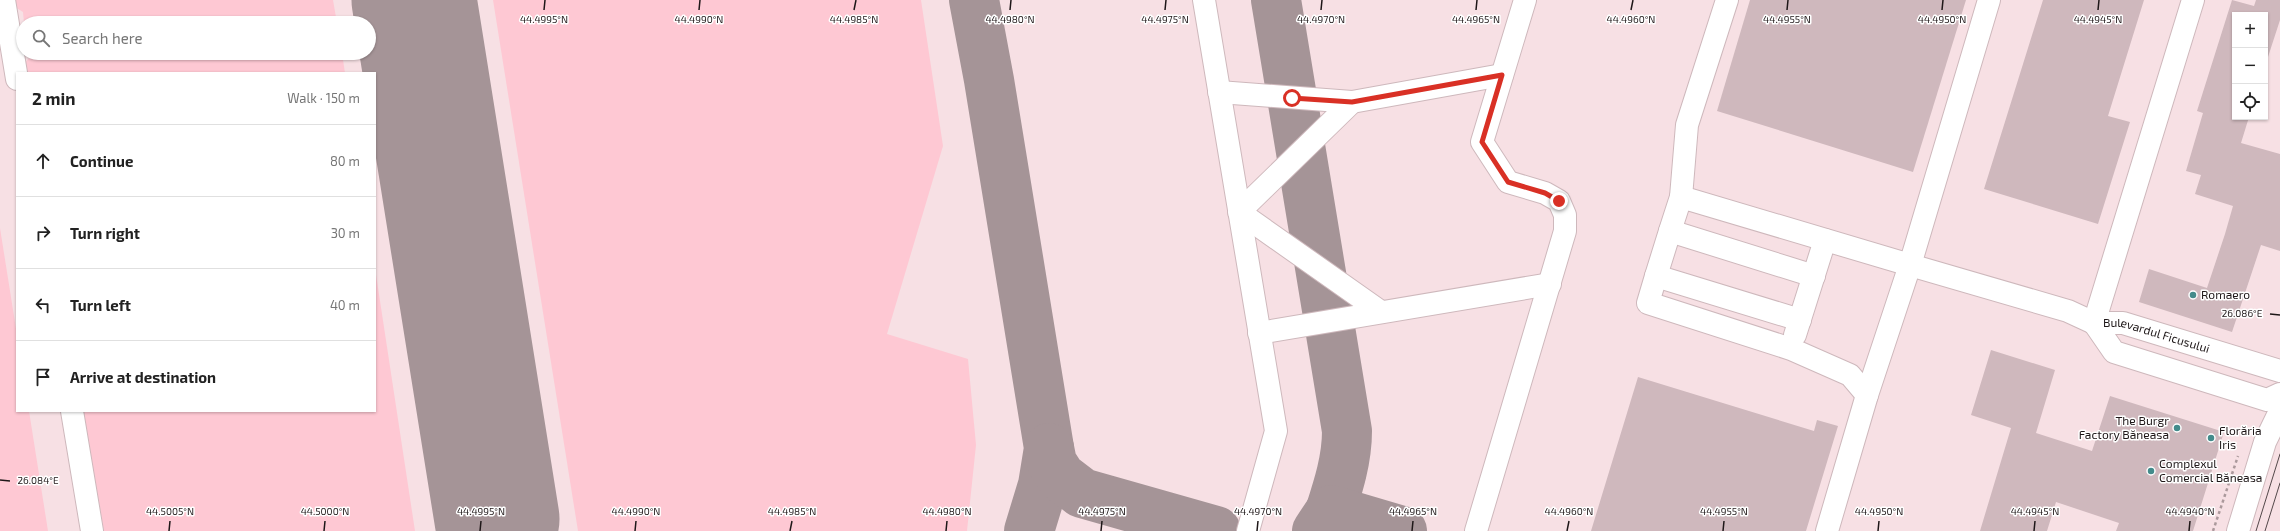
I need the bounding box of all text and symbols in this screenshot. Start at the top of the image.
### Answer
map controls [2232,12,2268,120]
button: + [2232,12,2268,48]
text: 44.4995°N [520,13,568,25]
text: 44.4990°N [675,13,723,25]
text: 44.4985°N [830,13,878,25]
text: 44.4980°N [985,13,1035,25]
text: 44.4975°N [1141,13,1189,25]
text: 44.4970°N [1297,13,1345,25]
text: 44.4965°N [1452,13,1500,25]
text: 44.4960°N [1607,13,1655,25]
text: 44.4955°N [1763,13,1811,25]
text: 44.4950°N [1918,13,1966,25]
text: 44.4945°N [2074,13,2122,25]
search box [16,16,376,60]
icon: search [30,27,52,49]
text: Search here [62,29,143,47]
button: − [2232,48,2268,84]
button: locate [2232,84,2268,120]
text: 2 min [32,88,75,108]
route start [1283,89,1301,107]
text: Walk · 150 m [287,90,360,106]
icon: ahead [32,150,54,172]
text: Continue [70,152,133,170]
text: 80 m [330,153,360,169]
route end [1550,192,1568,210]
icon: right [32,222,54,244]
text: Turn right [70,224,140,242]
text: 30 m [331,225,360,241]
place label: Romaero [2201,287,2250,301]
marker: Romaero [2188,290,2198,300]
icon: left [32,294,54,316]
text: Turn left [70,296,131,314]
text: 40 m [330,297,360,313]
text: 26.086°E [2222,307,2263,319]
street label: Bulevardul Ficusului [2103,315,2212,355]
icon: arrive [32,366,54,388]
text: Arrive at destination [70,368,216,386]
place label: The Burgr Factory Băneasa [2079,413,2169,441]
marker: The Burgr Factory Băneasa [2172,423,2182,433]
place label: Florăria Iris [2219,423,2262,451]
marker: Florăria Iris [2206,433,2216,443]
place label: Complexul Comercial Băneasa [2159,456,2262,484]
marker: Complexul Comercial Băneasa [2146,466,2156,476]
text: 26.084°E [17,474,59,486]
text: 44.5005°N [146,505,194,517]
text: 44.5000°N [301,505,349,517]
text: 44.4995°N [457,505,505,517]
text: 44.4990°N [612,505,660,517]
text: 44.4985°N [768,505,816,517]
text: 44.4980°N [922,505,972,517]
text: 44.4975°N [1078,505,1126,517]
text: 44.4970°N [1234,505,1282,517]
text: 44.4965°N [1389,505,1437,517]
text: 44.4960°N [1545,505,1593,517]
text: 44.4955°N [1700,505,1748,517]
text: 44.4950°N [1855,505,1903,517]
text: 44.4945°N [2011,505,2059,517]
text: 44.4940°N [2165,505,2215,517]

